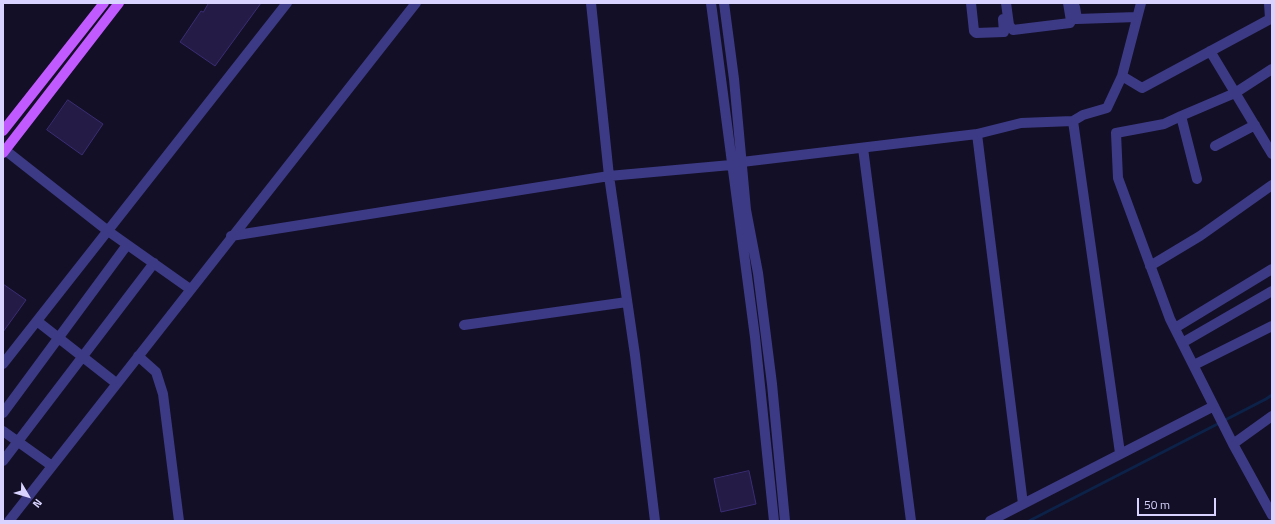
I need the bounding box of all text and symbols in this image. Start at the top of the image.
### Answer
north arrow [8,476,48,516]
scale bar [1139,490,1218,516]
text: N [29,495,46,511]
text: 50 m [1144,495,1170,514]

